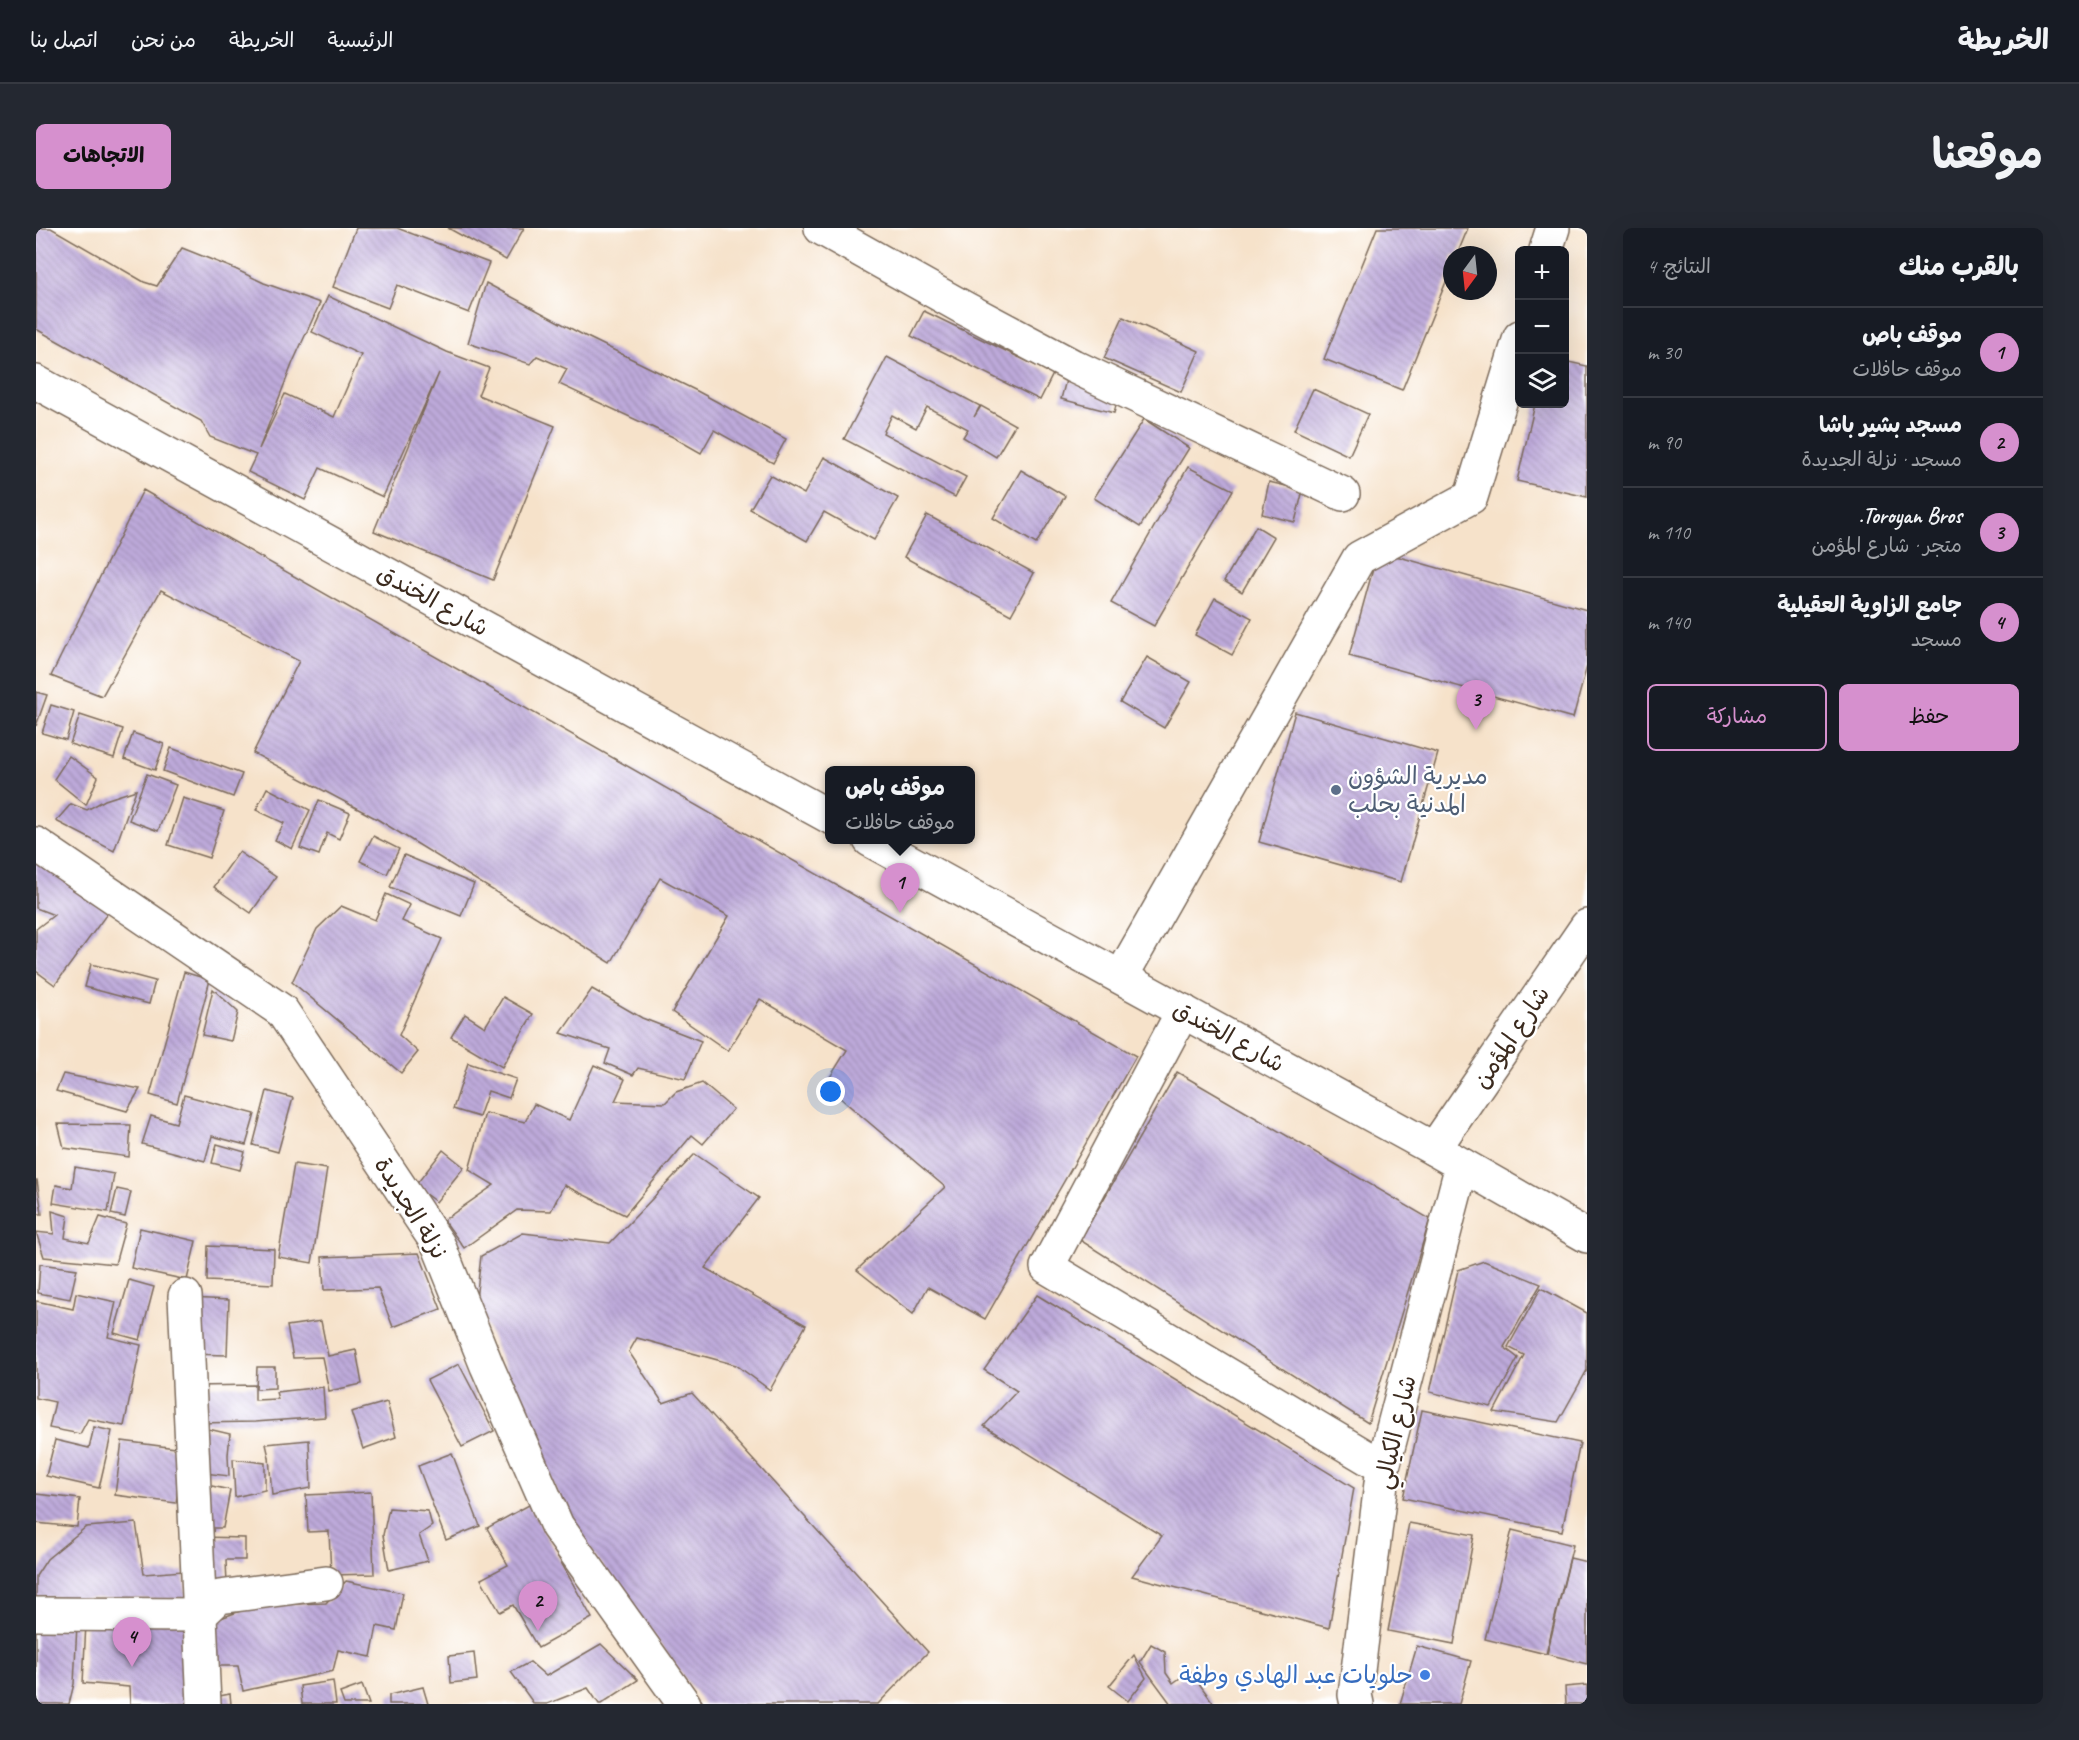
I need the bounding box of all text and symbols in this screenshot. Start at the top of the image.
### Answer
text: الخريطة [1958,22,2049,57]
text: اتصل بنا [30,27,98,53]
text: من نحن [131,27,196,53]
text: الخريطة [229,27,295,53]
text: الرئيسية [328,27,393,53]
button: الاتجاهات [36,124,171,189]
text: موقعنا [1932,128,2043,181]
north arrow [1443,246,1497,300]
map controls [1515,246,1569,408]
button: + [1515,246,1569,300]
text: بالقرب منك [1899,250,2019,283]
text: النتائج: 4 [1647,254,1711,279]
button: − [1515,300,1569,354]
text: موقف باص [1862,321,1962,349]
text: 30 m [1647,340,1681,365]
text: 1 [1995,340,2004,365]
button: layers [1515,354,1569,408]
text: موقف حافلات [1852,357,1962,382]
text: مسجد بشير باشا [1819,411,1962,439]
text: 90 m [1647,430,1681,455]
text: 2 [1995,430,2004,455]
text: مسجد · نزلة الجديدة [1801,447,1962,472]
text: Toroyan Bros. [1858,502,1962,530]
text: 110 m [1647,520,1690,545]
text: 3 [1995,520,2004,545]
text: متجر · شارع المؤمن [1812,533,1962,558]
street label: شارع الخندق [371,557,494,645]
text: جامع الزاوية العقيلية [1777,591,1962,619]
text: 140 m [1647,610,1690,635]
text: 4 [1995,610,2004,635]
text: مسجد [1911,627,1962,652]
pin: 3 [1456,680,1496,730]
button: مشاركة [1647,684,1827,751]
button: حفظ [1839,684,2019,751]
place label: مديرية الشؤون المدنية بحلب [1348,761,1488,819]
popup [825,766,975,844]
text: موقف باص [845,774,945,802]
marker: مديرية الشؤون المدنية بحلب [1329,783,1343,797]
text: موقف حافلات [845,810,955,835]
pin: 1 [880,864,920,913]
street label: شارع المؤمن [1466,980,1558,1095]
street label: شارع الخندق [1167,993,1290,1081]
your location [816,1077,845,1106]
street label: نزلة الجديدة [368,1151,454,1265]
street label: شارع الكيالي [1367,1372,1429,1493]
pin: 2 [518,1582,558,1631]
pin: 4 [112,1618,152,1667]
place label: حلويات عبد الهادي وطفة [1179,1660,1413,1692]
marker: حلويات عبد الهادي وطفة [1418,1668,1432,1682]

